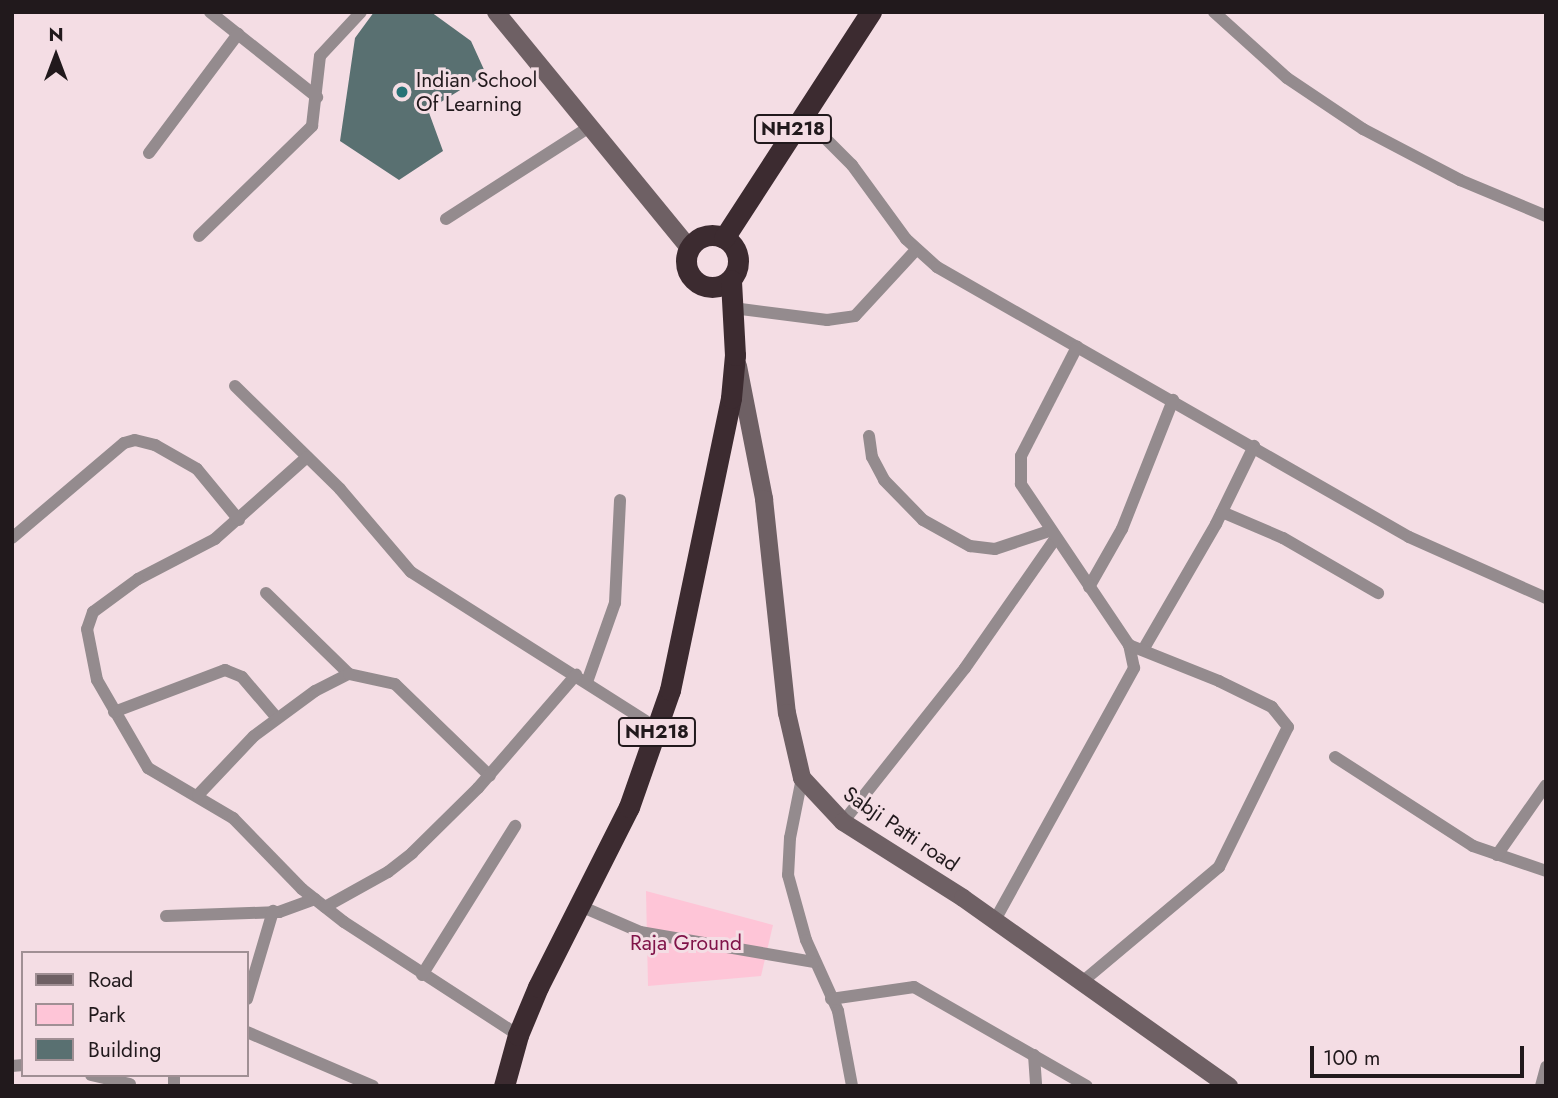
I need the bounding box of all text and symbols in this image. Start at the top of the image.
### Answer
north arrow [21,21,91,91]
text: N [48,21,64,48]
place label: Indian School Of Learning [416,67,537,117]
marker: Indian School Of Learning [394,84,410,100]
road number: NH218 [753,113,833,144]
road number: NH218 [617,716,697,748]
street label: Sabji Patti road [838,781,964,877]
park label: Raja Ground [630,930,742,956]
legend [21,951,248,1077]
text: Road [88,965,133,995]
text: Park [88,1000,125,1030]
scale bar [1313,1032,1526,1076]
text: Building [88,1035,161,1065]
text: 100 m [1323,1043,1380,1073]

